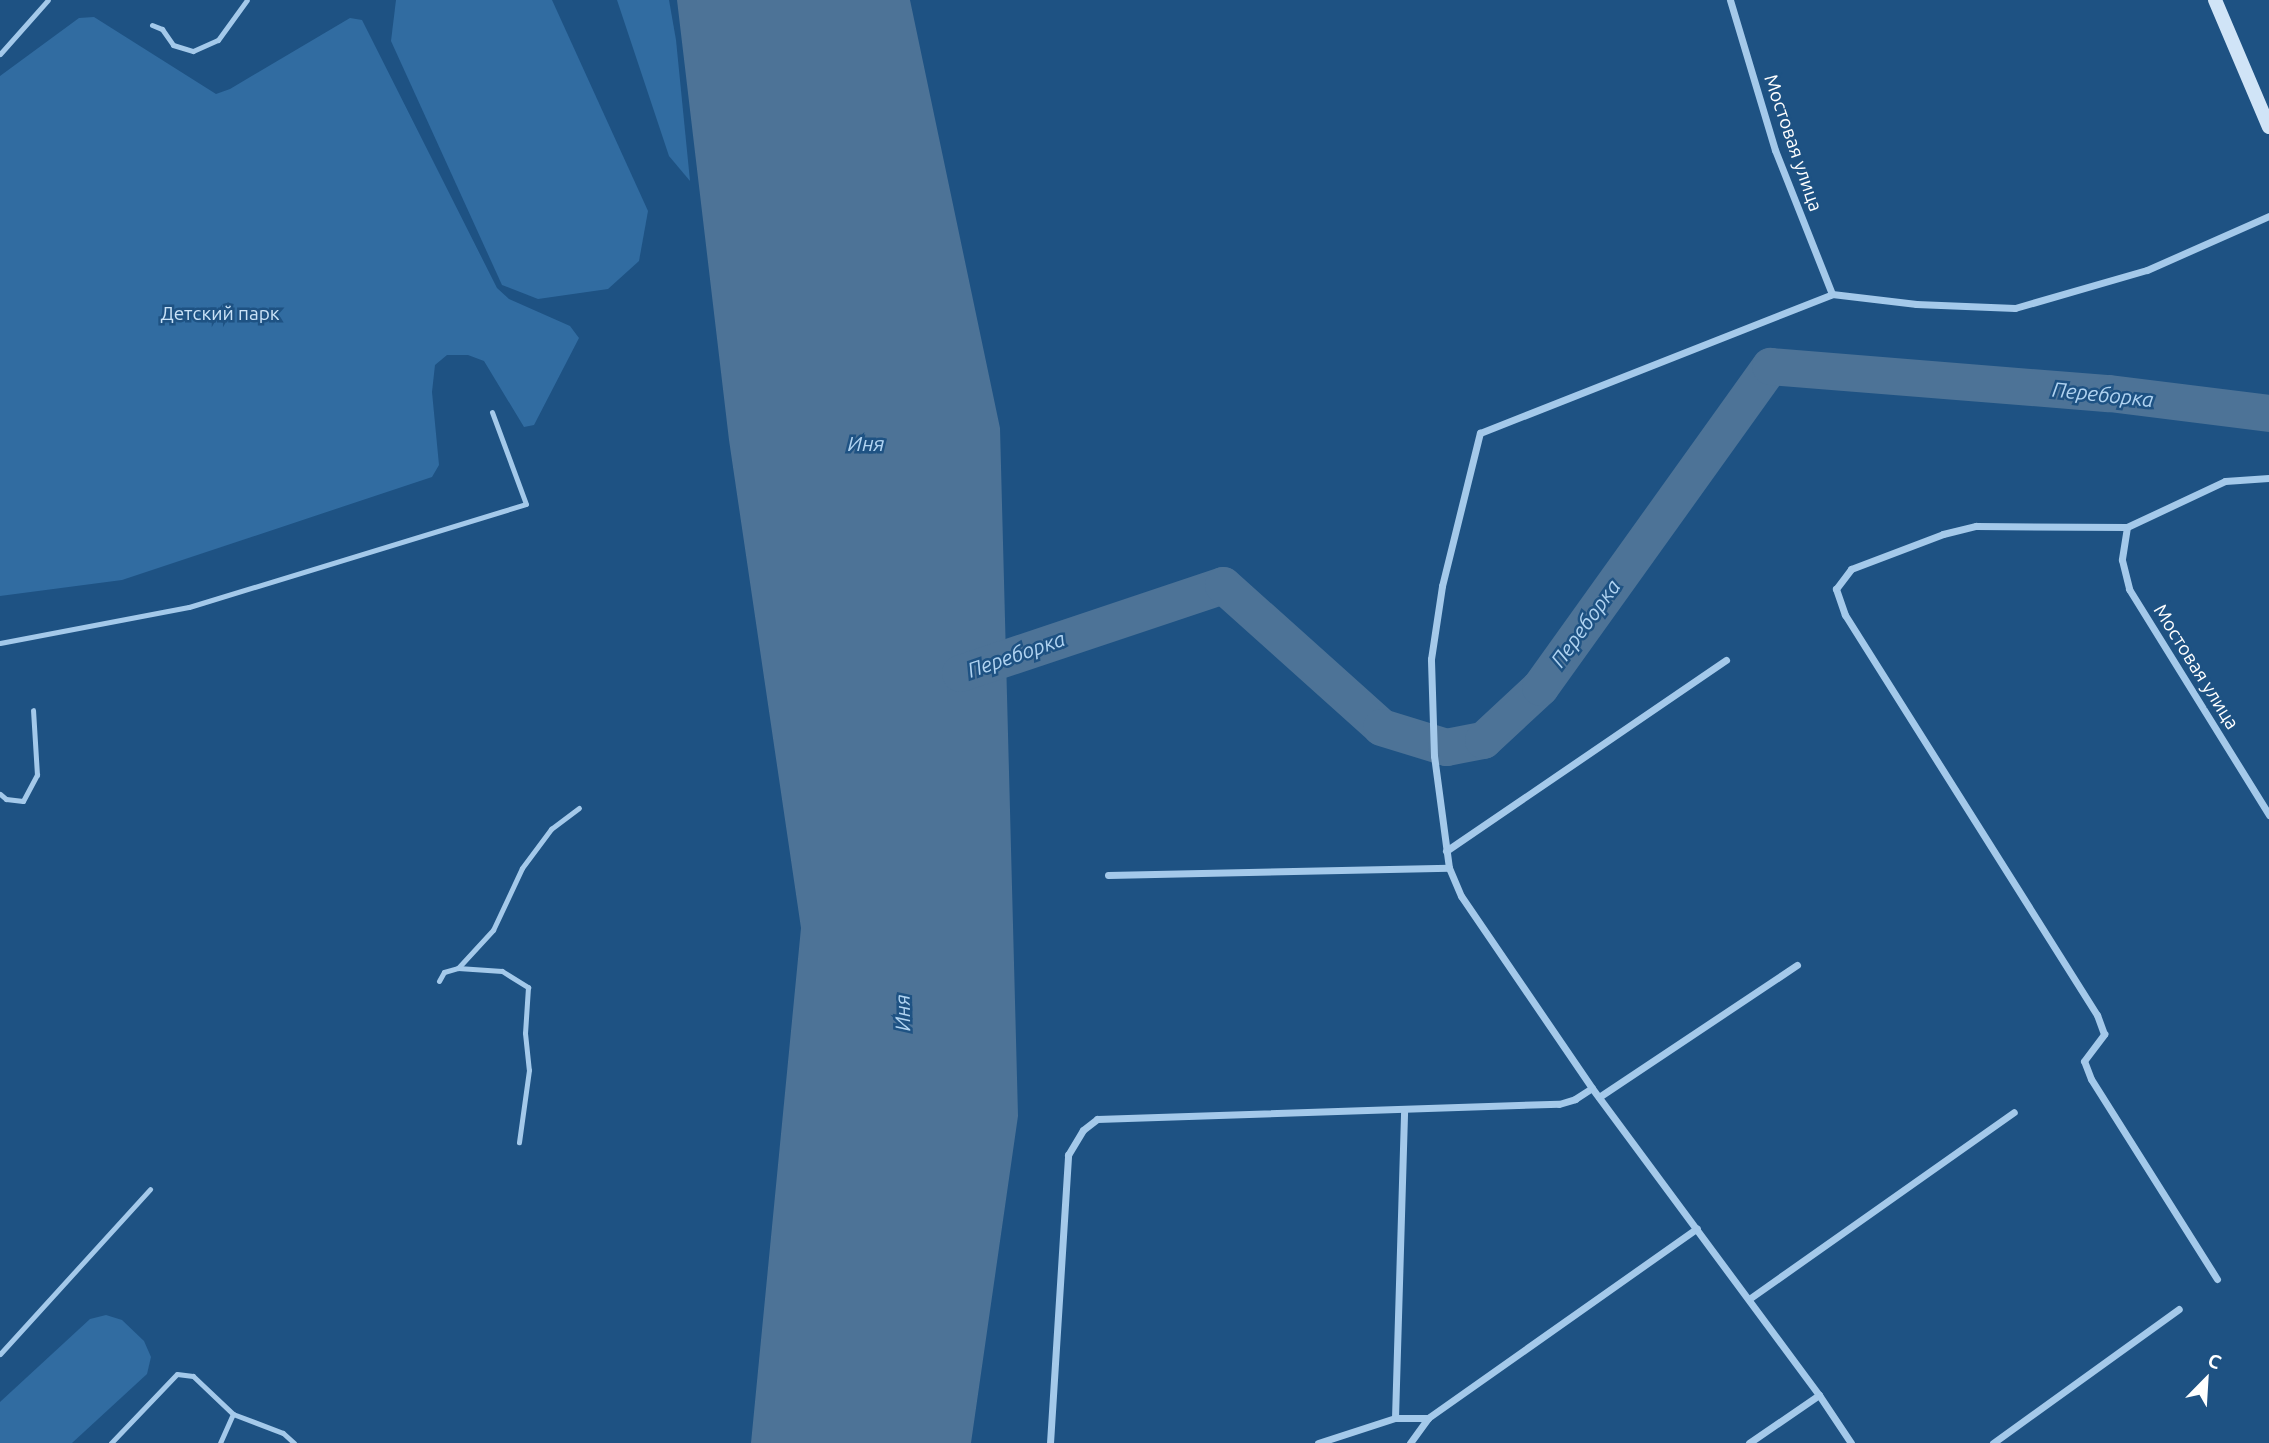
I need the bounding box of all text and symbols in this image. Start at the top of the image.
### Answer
street label: Мостовая улица [1759,72,1827,214]
park label: Детский парк [160,303,280,325]
water label: Переборка [2051,376,2155,412]
water label: Иня [848,430,884,456]
water label: Переборка [1545,574,1625,672]
street label: Мостовая улица [2148,600,2244,734]
water label: Переборка [964,625,1068,683]
water label: Иня [889,994,915,1032]
north arrow [2171,1345,2241,1415]
text: С [2205,1348,2225,1373]

